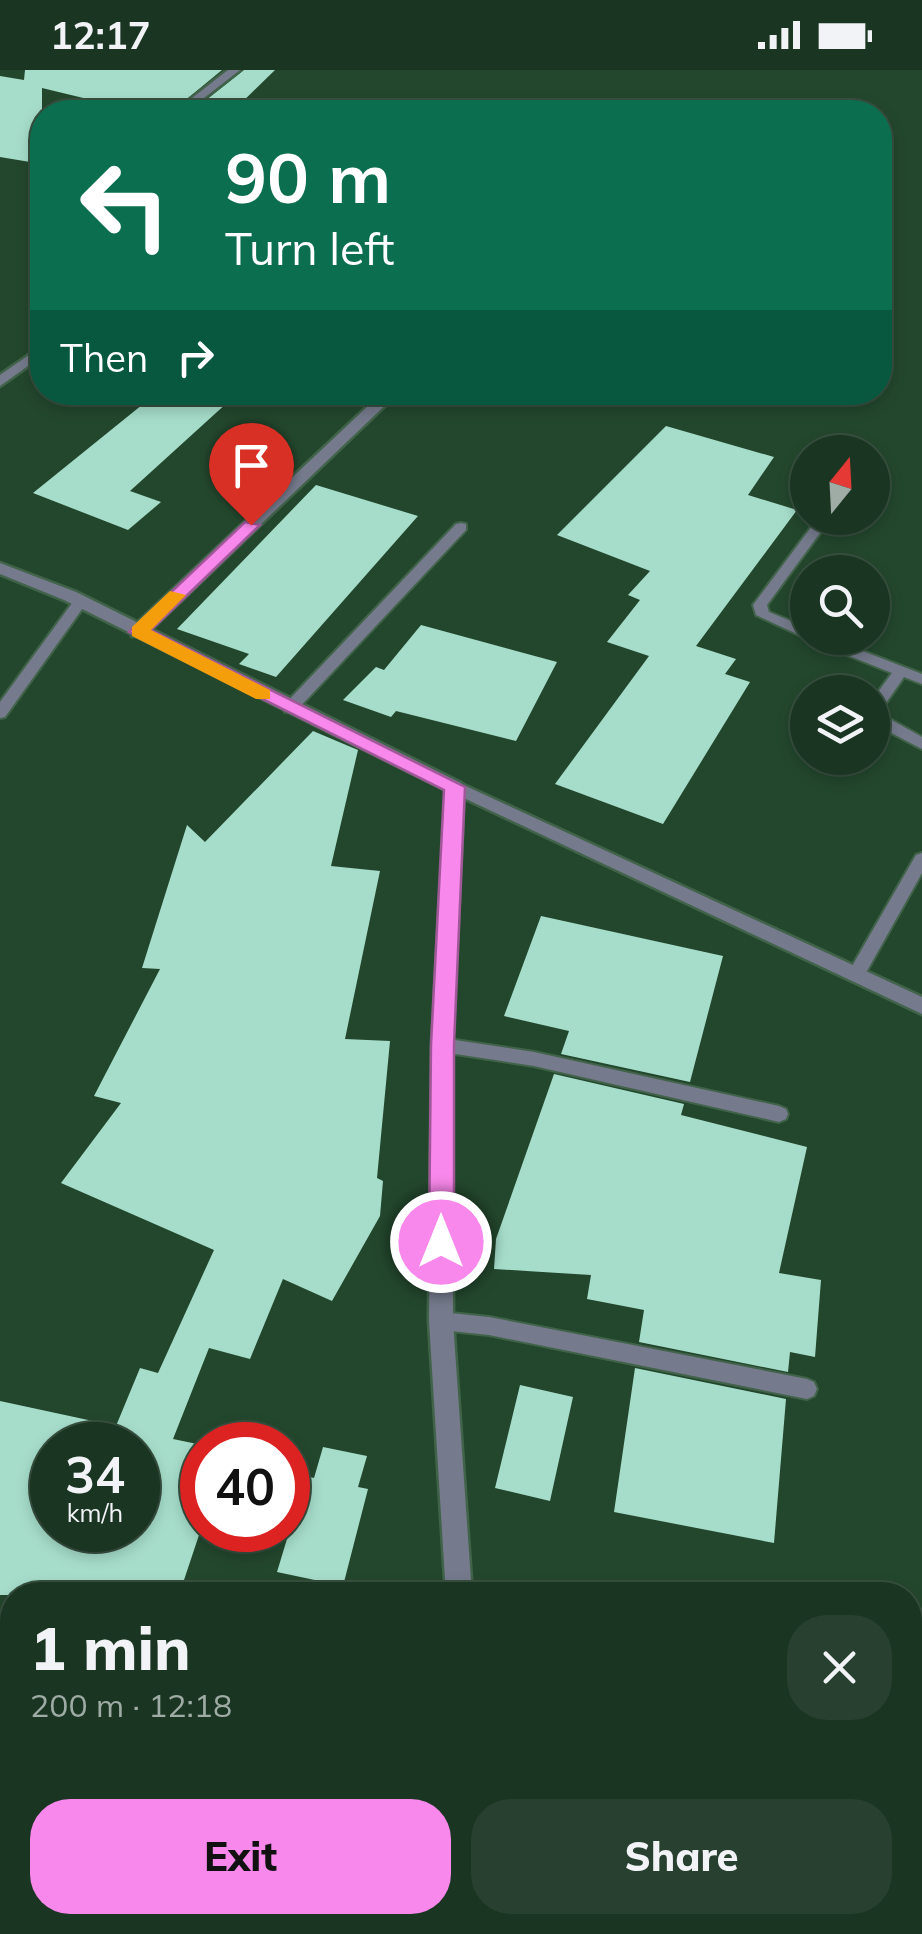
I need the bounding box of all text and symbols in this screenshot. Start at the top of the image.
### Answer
text: 12:17 [50,11,151,59]
text: 90 m [225,133,391,221]
icon: left [60,140,190,270]
text: Turn left [225,220,394,276]
icon: right [168,330,223,385]
text: Then [60,334,148,382]
pin [209,423,294,526]
north arrow [790,435,890,535]
map controls [790,435,890,775]
icon: arrive [224,438,279,493]
button: search [790,555,890,655]
button: layers [790,675,890,775]
position arrow [389,1190,493,1294]
speed limit sign: 40 [180,1422,310,1552]
text: 34 [65,1443,125,1506]
text: km/h [67,1497,123,1528]
text: 1 min [30,1610,191,1685]
button: close [787,1615,892,1720]
text: 200 m · 12:18 [30,1685,232,1725]
button: Exit [30,1799,451,1914]
button: Share [471,1799,892,1914]

